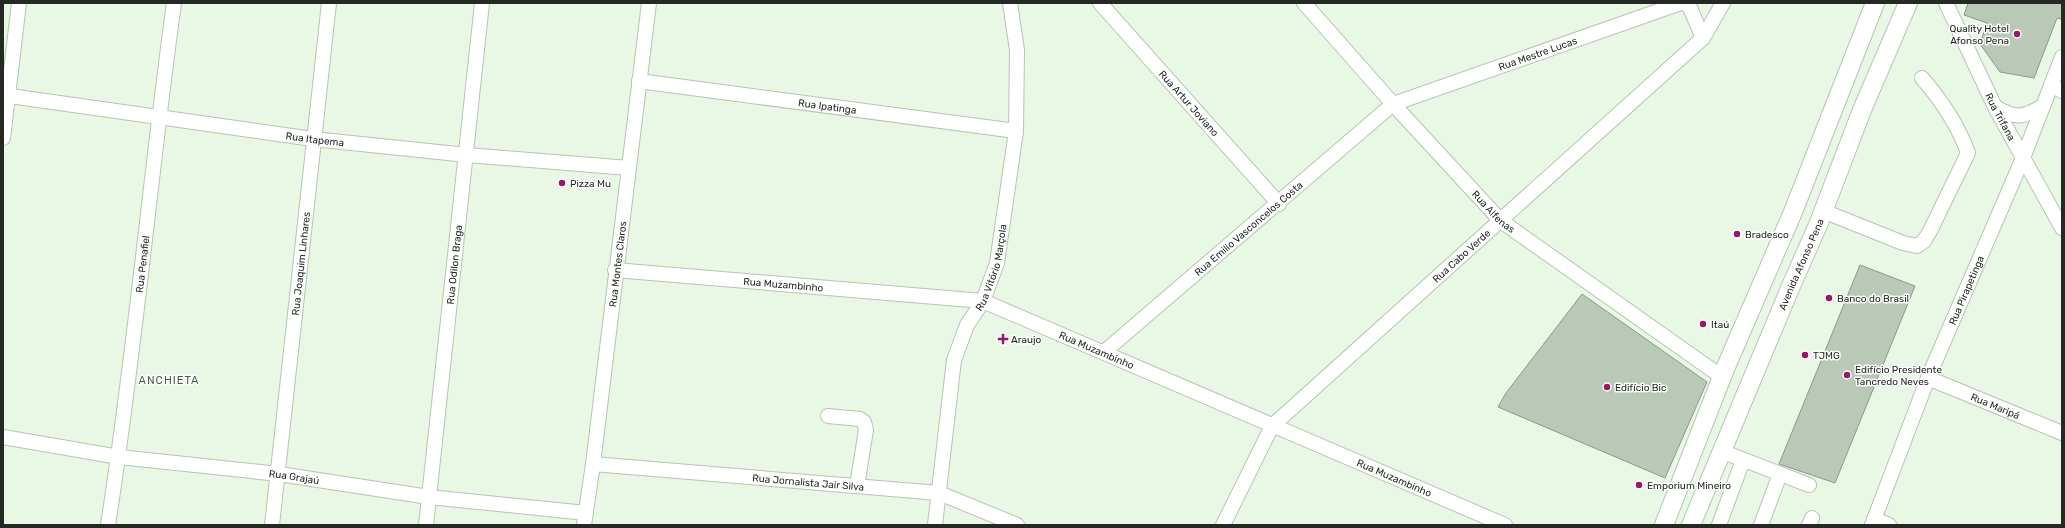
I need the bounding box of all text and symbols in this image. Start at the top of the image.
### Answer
place label: Quality Hotel Afonso Pena [1949,23,2009,47]
marker: Quality Hotel Afonso Pena [2012,29,2022,39]
street label: Rua Mestre Lucas [1497,35,1579,74]
street label: Rua Artur Joviano [1156,68,1221,139]
street label: Rua Trifana [1982,91,2017,143]
street label: Rua Ipatinga [797,97,857,117]
street label: Rua Itapema [285,130,345,149]
marker: Pizza Mu [557,178,567,188]
place label: Pizza Mu [570,178,611,190]
street label: Rua Emilio Vasconcelos Costa [1192,179,1305,279]
street label: Rua Alfenas [1469,189,1517,236]
street label: Rua Joaquim Linhares [290,211,313,316]
street label: Avenida Afonso Pena [1777,217,1827,312]
street label: Rua Montes Claros [607,221,629,308]
street label: Rua Odilon Braga [445,224,465,305]
street label: Rua Vitório Marçola [973,224,1010,313]
street label: Rua Cabo Verde [1430,227,1493,286]
marker: Bradesco [1732,229,1742,239]
place label: Bradesco [1745,229,1789,241]
street label: Rua Penafiel [134,235,152,294]
street label: Rua Pirapetinga [1947,254,1987,327]
street label: Rua Muzambinho [743,276,824,295]
marker: Banco do Brasil [1824,293,1834,303]
place label: Banco do Brasil [1837,293,1909,305]
marker: Itaú [1698,319,1708,329]
place label: Itaú [1711,319,1729,331]
street label: Rua Muzambinho [1057,329,1136,372]
marker: Araujo [998,334,1008,344]
place label: Araujo [1011,334,1042,346]
marker: TJMG [1800,350,1810,360]
place label: TJMG [1813,350,1840,362]
place label: Edifício Presidente Tancredo Neves [1855,364,1943,388]
marker: Edifício Presidente Tancredo Neves [1842,370,1852,380]
district label: ANCHIETA [139,374,199,387]
marker: Edifício Bic [1602,382,1612,392]
place label: Edifício Bic [1615,382,1667,394]
street label: Rua Maripá [1969,391,2021,422]
street label: Rua Muzambinho [1355,457,1434,500]
street label: Rua Grajaú [268,468,320,487]
street label: Rua Jornalista Jair Silva [752,472,865,494]
marker: Emporium Mineiro [1634,480,1644,490]
place label: Emporium Mineiro [1647,480,1731,492]

